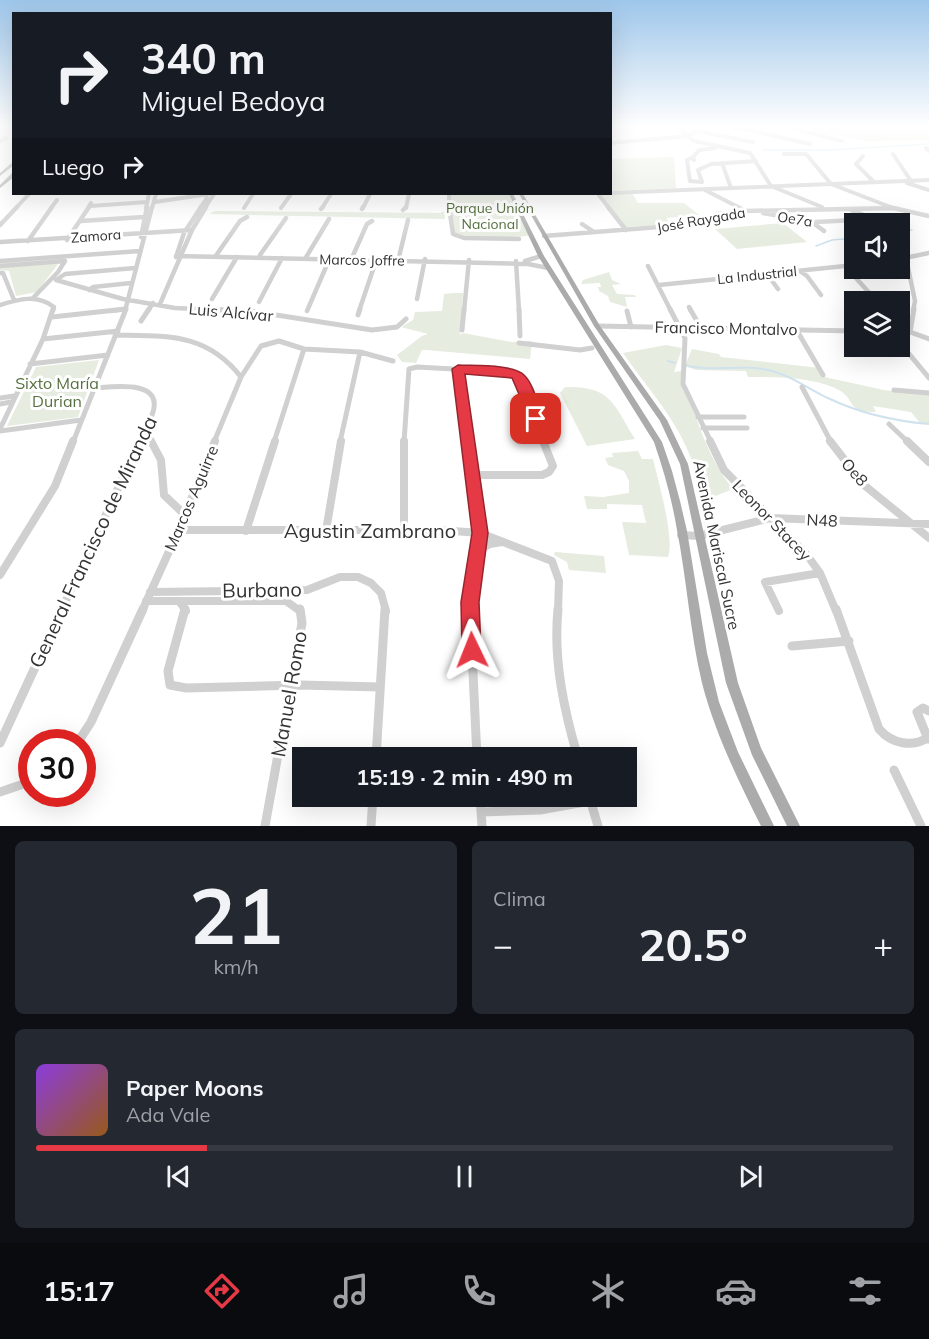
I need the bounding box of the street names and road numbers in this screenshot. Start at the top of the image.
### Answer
street label: José Raygada [655,203,747,237]
street label: Oe7a [776,207,814,231]
street label: Zamora [70,225,122,247]
street label: Marcos Joffre [319,250,405,270]
street label: La Industrial [716,262,798,288]
street label: Luis Alcívar [188,298,274,326]
street label: Francisco Montalvo [654,317,798,339]
street label: General Francisco de Miranda [23,412,162,672]
street label: Marcos Aguirre [160,442,222,554]
street label: Oe8 [837,454,873,490]
street label: Avenida Mariscal Sucre [689,458,745,632]
street label: Leonor Stacey [728,475,816,565]
street label: N48 [806,509,838,531]
street label: Agustin Zambrano [284,518,456,543]
street label: Burbano [222,576,302,603]
street label: Manuel Romo [265,629,312,759]

